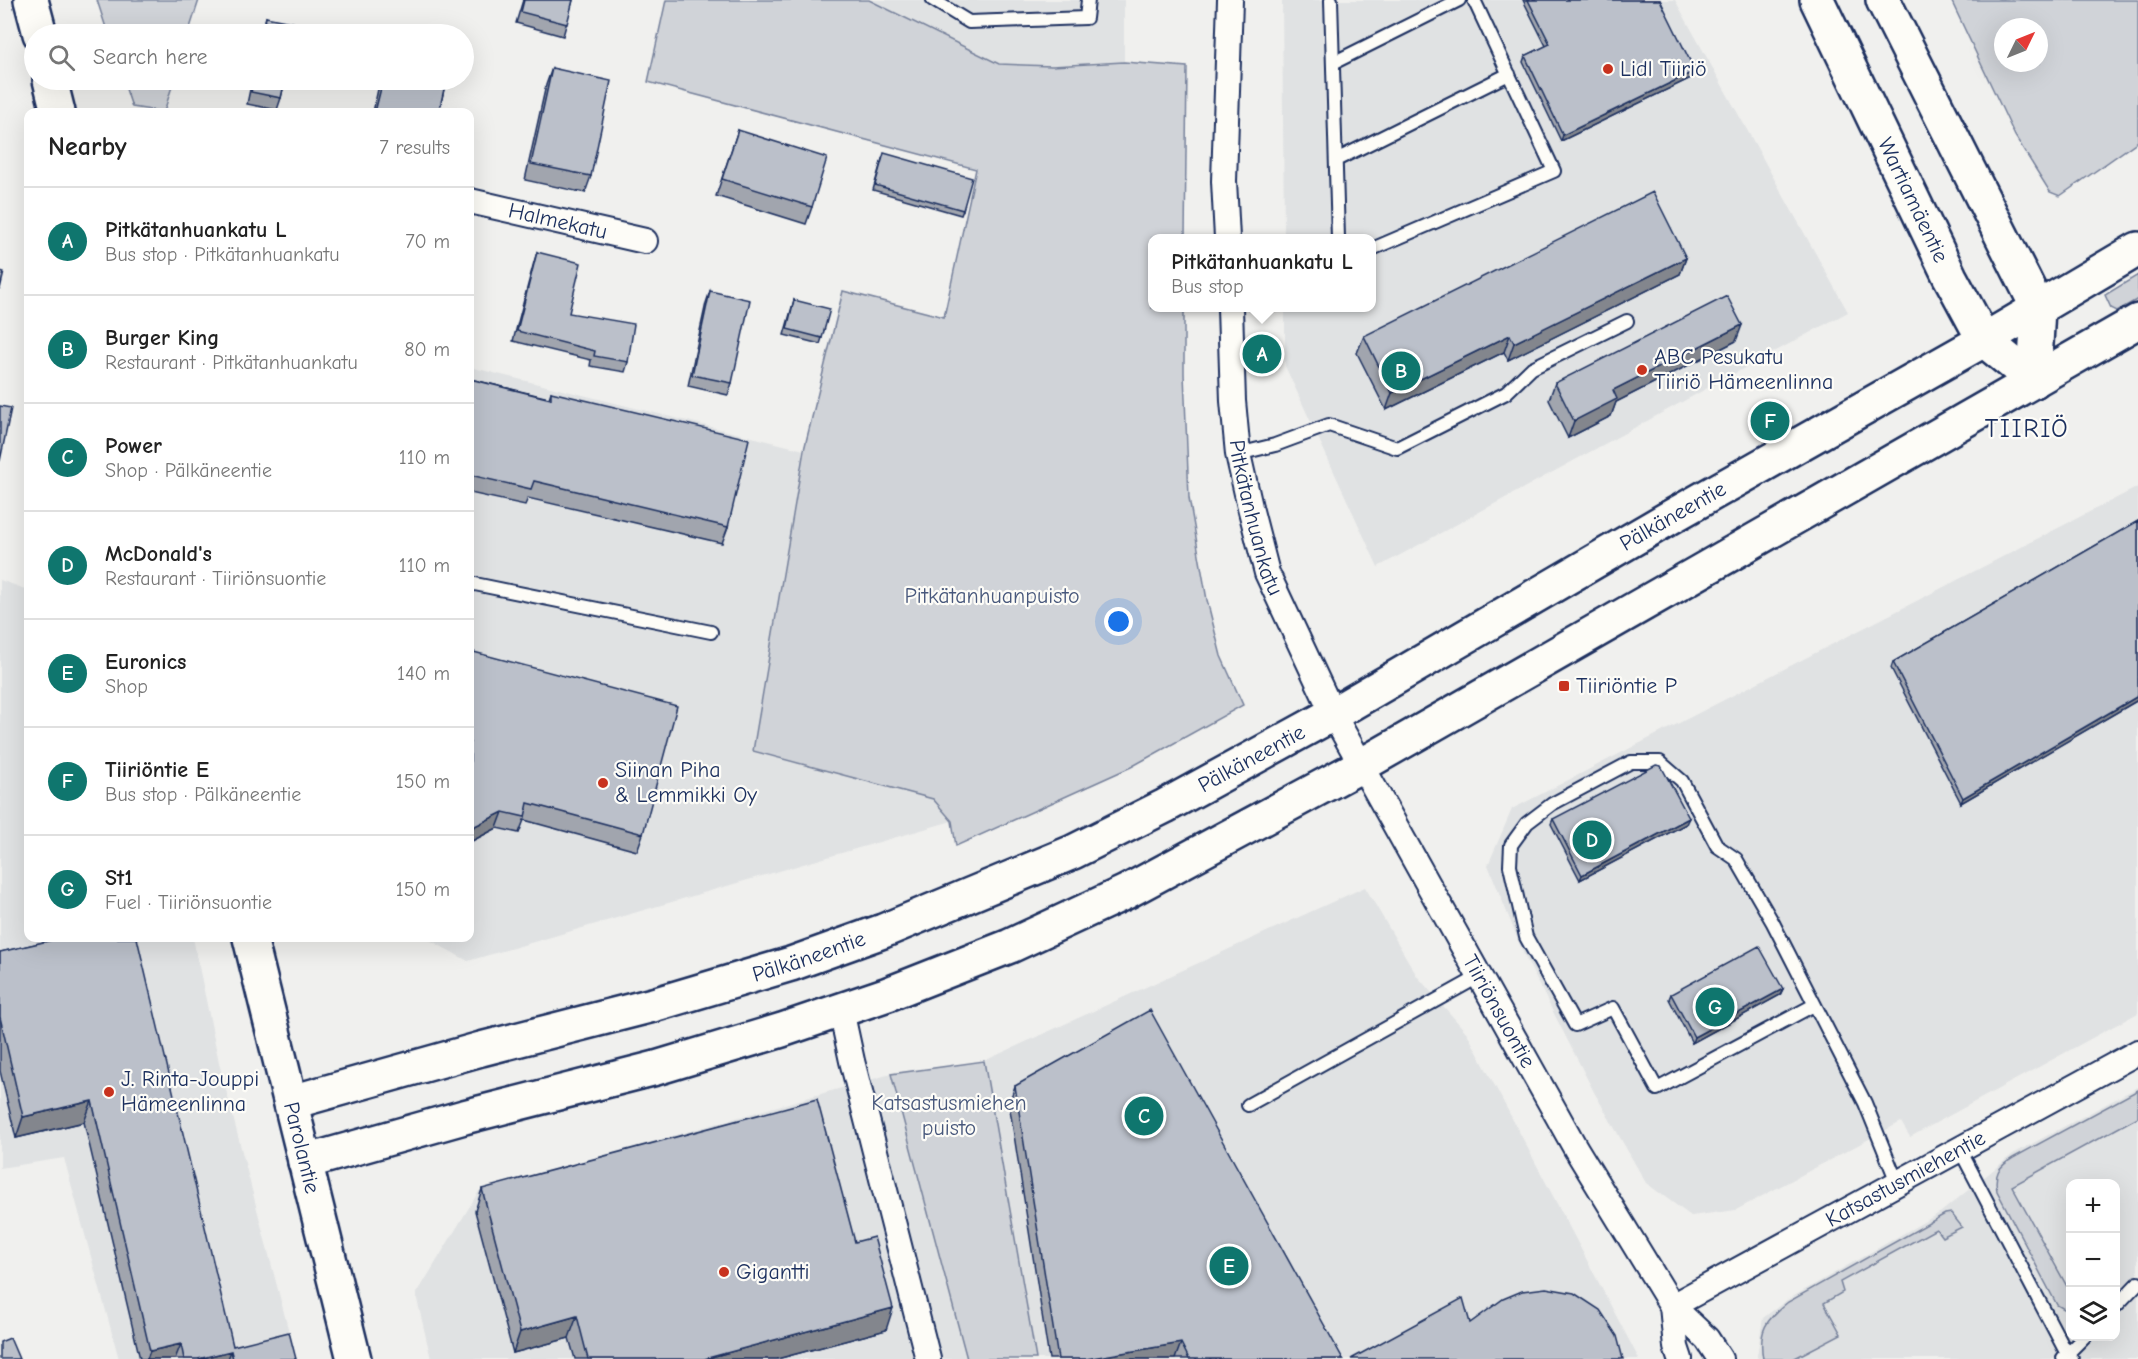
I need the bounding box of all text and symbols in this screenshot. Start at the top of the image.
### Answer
north arrow [1994,18,2048,72]
search box [24,24,474,90]
icon: search [45,41,78,74]
text: Search here [93,44,208,70]
place label: Lidl Tiiriö [1620,56,1707,82]
marker: Lidl Tiiriö [1601,62,1615,76]
text: Nearby [48,132,127,162]
street label: Wartiamäentie [1872,133,1954,267]
text: 7 results [379,136,450,159]
street label: Halmekatu [506,197,610,245]
text: Pitkätanhuankatu L [105,217,287,243]
text: A [62,230,73,253]
text: 70 m [405,230,450,253]
popup [1148,234,1376,312]
text: Bus stop · Pitkätanhuankatu [105,243,340,266]
text: Pitkätanhuankatu L [1171,249,1353,275]
text: Bus stop [1171,275,1244,298]
text: Burger King [105,325,219,351]
pin: A [1242,332,1282,376]
text: B [61,338,74,361]
text: 80 m [404,338,450,361]
place label: ABC Pesukatu Tiiriö Hämeenlinna [1654,344,1833,395]
pin: B [1382,348,1420,394]
text: Restaurant · Pitkätanhuankatu [105,351,358,374]
marker: ABC Pesukatu Tiiriö Hämeenlinna [1635,363,1649,377]
pin: F [1750,398,1790,444]
district label: TIIRIÖ [1985,414,2069,444]
text: Power [105,433,162,459]
street label: Pitkätanhuankatu [1224,439,1289,600]
text: C [61,446,74,469]
text: 110 m [399,446,450,469]
text: Shop · Pälkäneentie [105,459,272,482]
street label: Pälkäneentie [1615,476,1730,557]
text: McDonald's [105,541,212,567]
text: D [61,554,74,577]
text: 110 m [399,554,450,577]
text: Restaurant · Tiiriönsuontie [105,567,326,590]
park label: Pitkätanhuanpuisto [904,583,1080,609]
your location [1104,607,1133,636]
text: Euronics [105,649,186,675]
text: E [62,662,73,685]
text: 140 m [397,662,450,685]
place label: Tiiriöntie P [1576,673,1677,699]
text: Shop [105,675,148,698]
marker: Tiiriöntie P [1557,679,1571,693]
street label: Pälkäneentie [1194,719,1310,798]
text: Tiiriöntie E [105,757,209,783]
place label: Siinan Piha & Lemmikki Oy [615,757,757,808]
text: F [62,770,73,793]
text: 150 m [396,770,450,793]
marker: Siinan Piha & Lemmikki Oy [596,776,610,790]
text: Bus stop · Pälkäneentie [105,783,301,806]
pin: D [1572,818,1612,862]
text: St1 [105,865,133,891]
text: G [60,878,75,901]
text: 150 m [396,878,450,901]
text: Fuel · Tiiriönsuontie [105,891,272,914]
street label: Pälkäneentie [749,925,869,988]
street label: Tiiriönsuontie [1457,950,1541,1072]
pin: G [1696,984,1734,1030]
place label: J. Rinta-Jouppi Hämeenlinna [121,1066,259,1117]
marker: J. Rinta-Jouppi Hämeenlinna [102,1085,116,1099]
park label: Katsastusmiehen puisto [871,1090,1027,1141]
pin: C [1124,1094,1164,1138]
street label: Parolantie [278,1099,326,1196]
street label: Katsastusmiehentie [1821,1125,1990,1233]
map controls [2066,1179,2120,1341]
button: + [2066,1179,2120,1233]
button: − [2066,1233,2120,1287]
pin: E [1210,1244,1248,1288]
place label: Gigantti [736,1259,810,1285]
marker: Gigantti [717,1265,731,1279]
button: layers [2066,1287,2120,1341]

